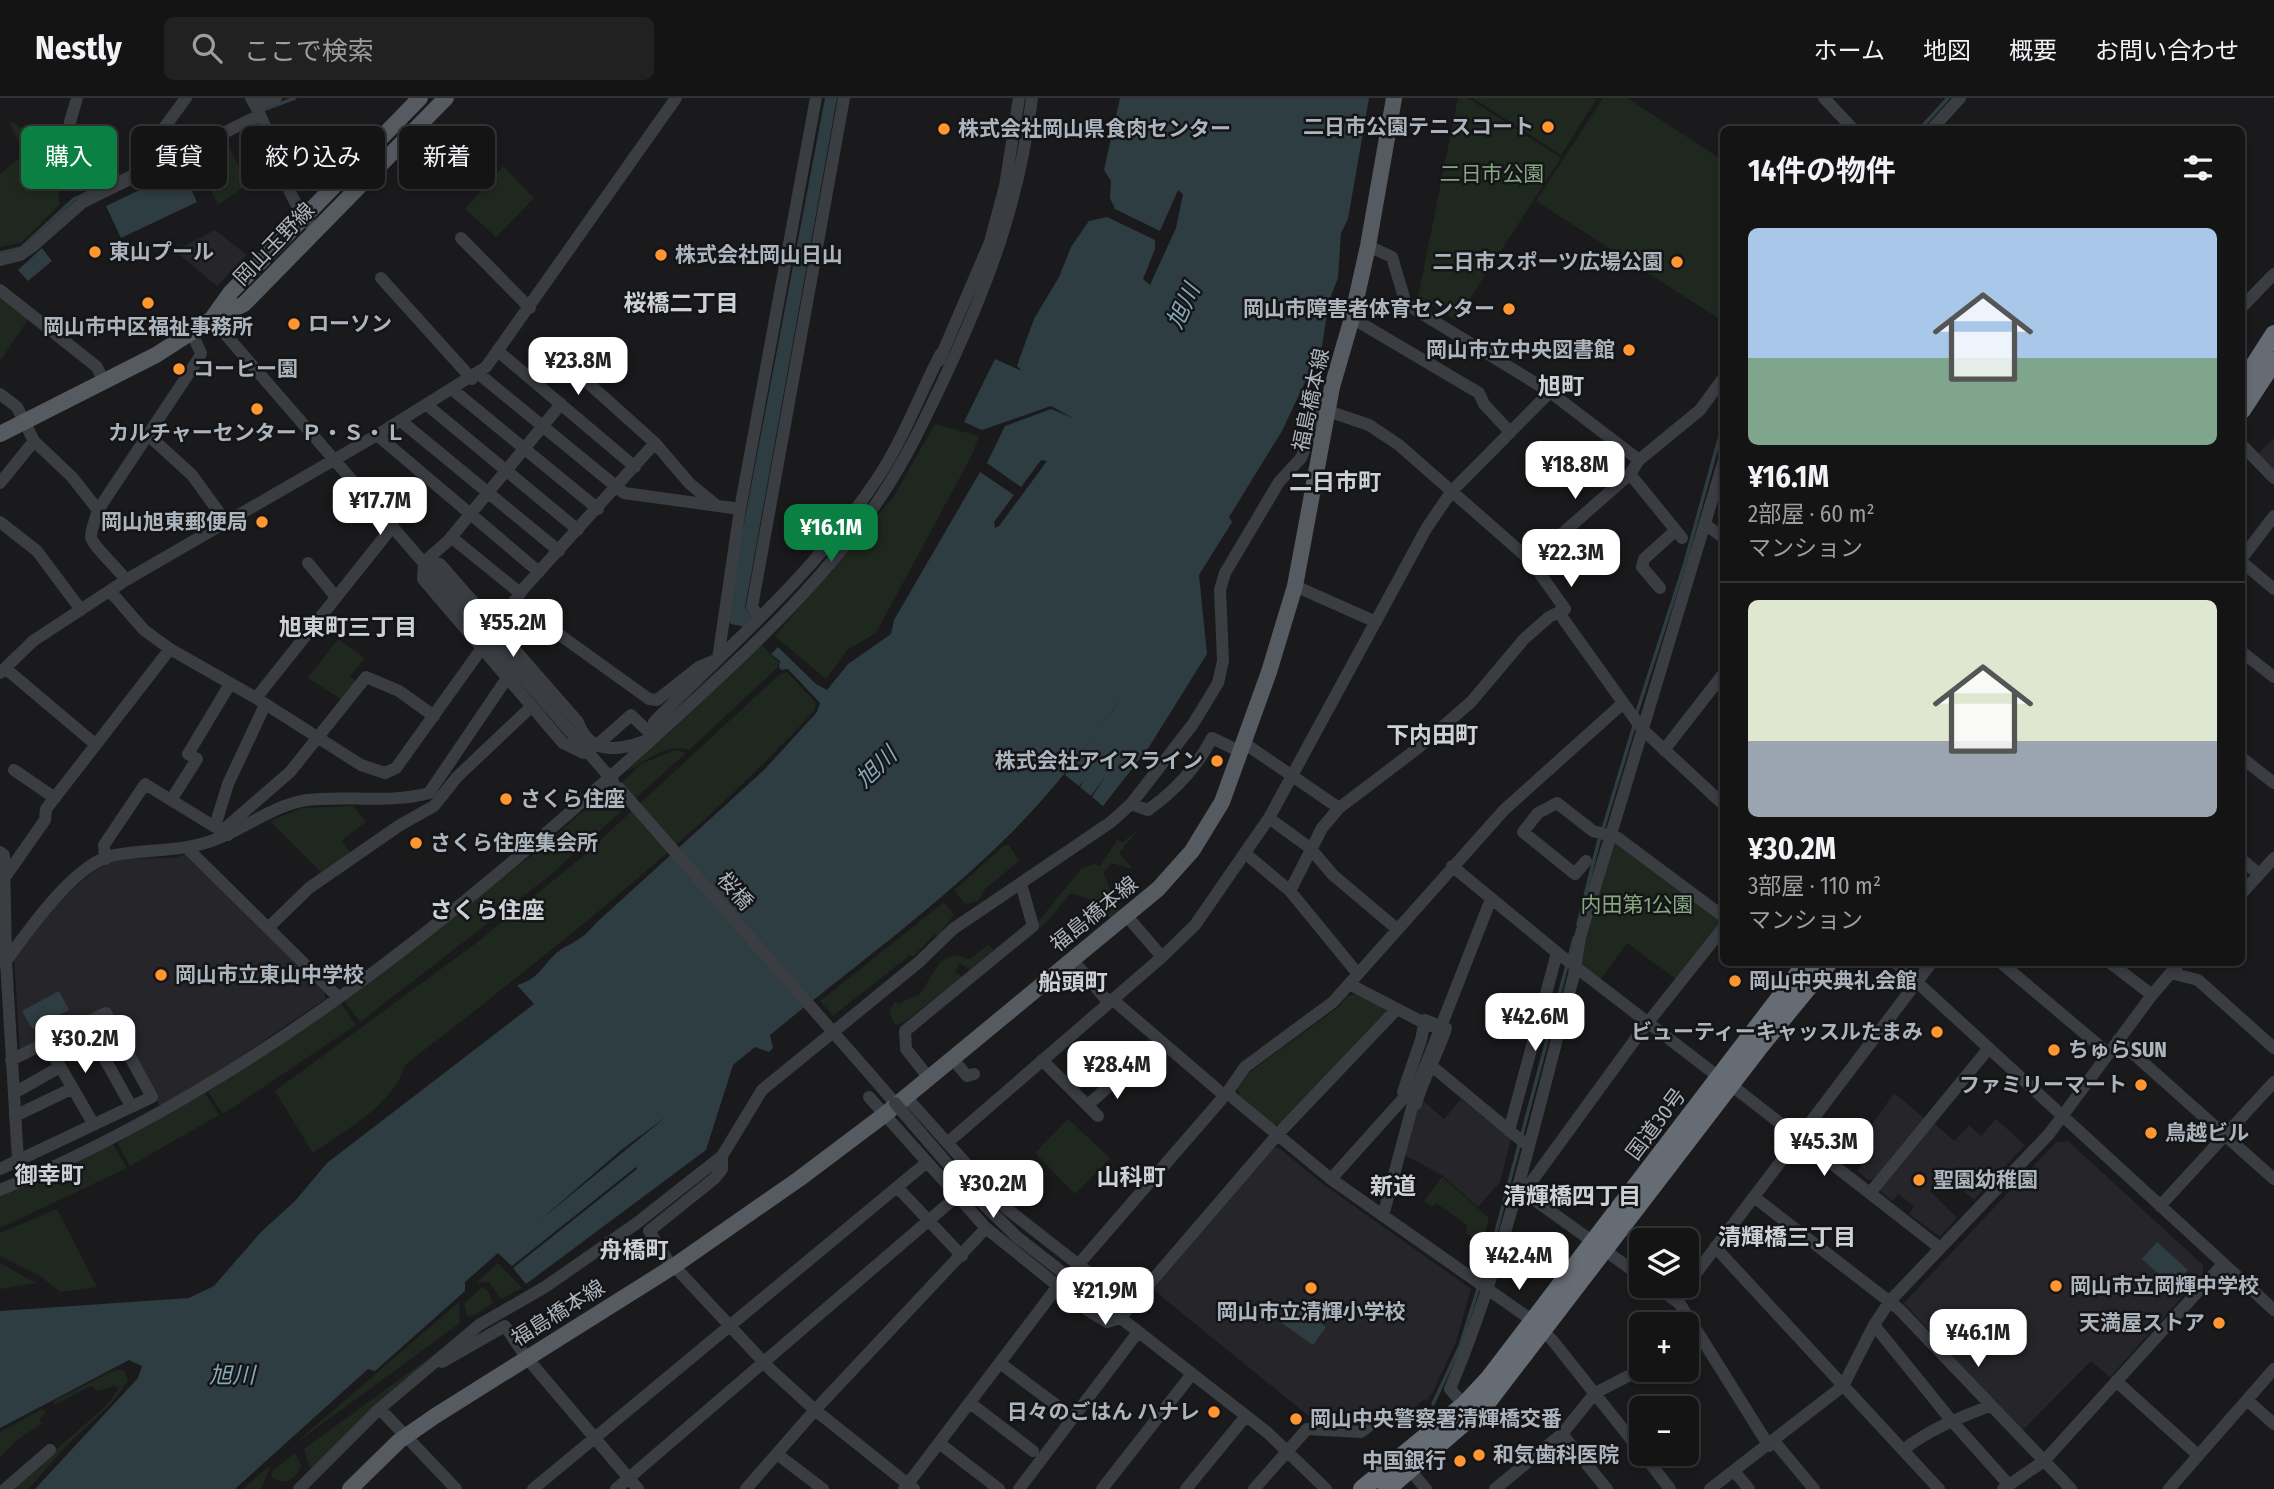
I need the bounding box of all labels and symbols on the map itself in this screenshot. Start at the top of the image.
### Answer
place label: 二日市公園テニスコート [1303,114,1534,140]
place label: 株式会社岡山県食肉センター [958,116,1231,142]
marker: 二日市公園テニスコート [1540,119,1556,135]
marker: 株式会社岡山県食肉センター [936,121,952,137]
park label: 二日市公園 [1440,161,1545,187]
street label: 岡山玉野線 [228,197,320,291]
place label: 東山プール [109,239,214,265]
place label: 株式会社岡山日山 [675,242,843,268]
marker: 東山プール [87,244,103,260]
marker: 株式会社岡山日山 [653,247,669,263]
place label: 二日市スポーツ広場公園 [1432,249,1663,275]
marker: 二日市スポーツ広場公園 [1669,254,1685,270]
water label: 旭川 [1161,277,1207,333]
district label: 桜橋二丁目 [624,289,739,317]
marker: 岡山市中区福祉事務所 [140,295,156,311]
place label: 岡山市障害者体育センター [1243,296,1495,322]
marker: 岡山市障害者体育センター [1501,301,1517,317]
place label: ローソン [308,311,392,337]
place label: 岡山市中区福祉事務所 [43,314,253,340]
marker: ローソン [286,316,302,332]
place label: 岡山市立中央図書館 [1426,337,1615,363]
pin: ¥23.8M [521,338,635,397]
marker: 岡山市立中央図書館 [1621,342,1637,358]
street label: 福島橋本線 [1287,346,1335,454]
place label: コーヒー園 [193,356,298,382]
marker: コーヒー園 [171,361,187,377]
district label: 旭町 [1538,372,1584,400]
marker: カルチャーセンター Ｐ・Ｓ・Ｌ [249,401,265,417]
place label: カルチャーセンター Ｐ・Ｓ・Ｌ [108,420,406,446]
pin: ¥18.8M [1518,442,1632,501]
district label: 二日市町 [1289,468,1381,496]
pin: ¥17.7M [323,478,437,537]
pin: ¥16.1M [774,504,888,564]
place label: 岡山旭東郵便局 [101,509,248,535]
marker: 岡山旭東郵便局 [254,514,270,530]
pin: ¥22.3M [1514,530,1628,589]
pin: ¥55.2M [456,600,570,659]
district label: 旭東町三丁目 [279,613,417,641]
district label: 下内田町 [1386,721,1478,749]
water label: 旭川 [850,739,904,793]
place label: 株式会社アイスライン [995,748,1203,774]
marker: 株式会社アイスライン [1209,753,1225,769]
place label: さくら住座 [520,786,625,812]
marker: さくら住座 [498,791,514,807]
place label: さくら住座集会所 [430,830,598,856]
marker: さくら住座集会所 [408,835,424,851]
street label: 桜橋 [711,867,759,915]
street label: 福島橋本線 [1045,871,1143,957]
park label: 内田第1公園 [1580,892,1694,918]
district label: さくら住座 [430,896,545,924]
place label: 岡山市立東山中学校 [175,962,364,988]
marker: 岡山市立東山中学校 [153,967,169,983]
district label: 船頭町 [1039,968,1108,996]
place label: 岡山中央典礼会館 [1749,968,1917,994]
marker: 岡山中央典礼会館 [1727,973,1743,989]
pin: ¥42.6M [1478,993,1592,1053]
pin: ¥30.2M [28,1016,142,1075]
place label: ビューティーキャッスルたまみ [1631,1019,1923,1045]
marker: ビューティーキャッスルたまみ [1929,1024,1945,1040]
place label: ちゅらSUN [2068,1037,2167,1063]
pin: ¥28.4M [1060,1042,1174,1101]
marker: ちゅらSUN [2046,1042,2062,1058]
place label: ファミリーマート [1959,1072,2127,1098]
marker: ファミリーマート [2133,1077,2149,1093]
street label: 国道30号 [1621,1083,1691,1165]
pin: ¥45.3M [1767,1118,1881,1178]
place label: 鳥越ビル [2165,1120,2249,1146]
marker: 鳥越ビル [2143,1125,2159,1141]
pin: ¥30.2M [936,1160,1050,1220]
district label: 御幸町 [15,1161,84,1189]
district label: 山科町 [1097,1163,1166,1191]
place label: 聖園幼稚園 [1933,1167,2038,1193]
district label: 新道 [1370,1172,1416,1200]
marker: 聖園幼稚園 [1911,1172,1927,1188]
district label: 清輝橋四丁目 [1503,1182,1641,1210]
district label: 清輝橋三丁目 [1718,1223,1856,1251]
pin: ¥42.4M [1462,1232,1576,1292]
district label: 舟橋町 [600,1236,669,1264]
pin: ¥21.9M [1048,1268,1162,1327]
place label: 岡山市立岡輝中学校 [2070,1273,2259,1299]
street label: 福島橋本線 [507,1274,609,1352]
marker: 岡山市立岡輝中学校 [2048,1278,2064,1294]
marker: 岡山市立清輝小学校 [1303,1280,1319,1296]
place label: 岡山市立清輝小学校 [1217,1299,1406,1325]
pin: ¥46.1M [1921,1310,2035,1369]
place label: 天満屋ストア [2079,1310,2205,1336]
marker: 天満屋ストア [2211,1315,2227,1331]
water label: 旭川 [209,1361,258,1389]
place label: 日々のごはん ハナレ [1007,1399,1200,1425]
marker: 日々のごはん ハナレ [1206,1404,1222,1420]
place label: 岡山中央警察署清輝橋交番 [1310,1406,1562,1432]
marker: 岡山中央警察署清輝橋交番 [1288,1411,1304,1427]
place label: 和気歯科医院 [1493,1442,1619,1468]
marker: 和気歯科医院 [1471,1447,1487,1463]
place label: 中国銀行 [1362,1448,1446,1474]
marker: 中国銀行 [1452,1453,1468,1469]

